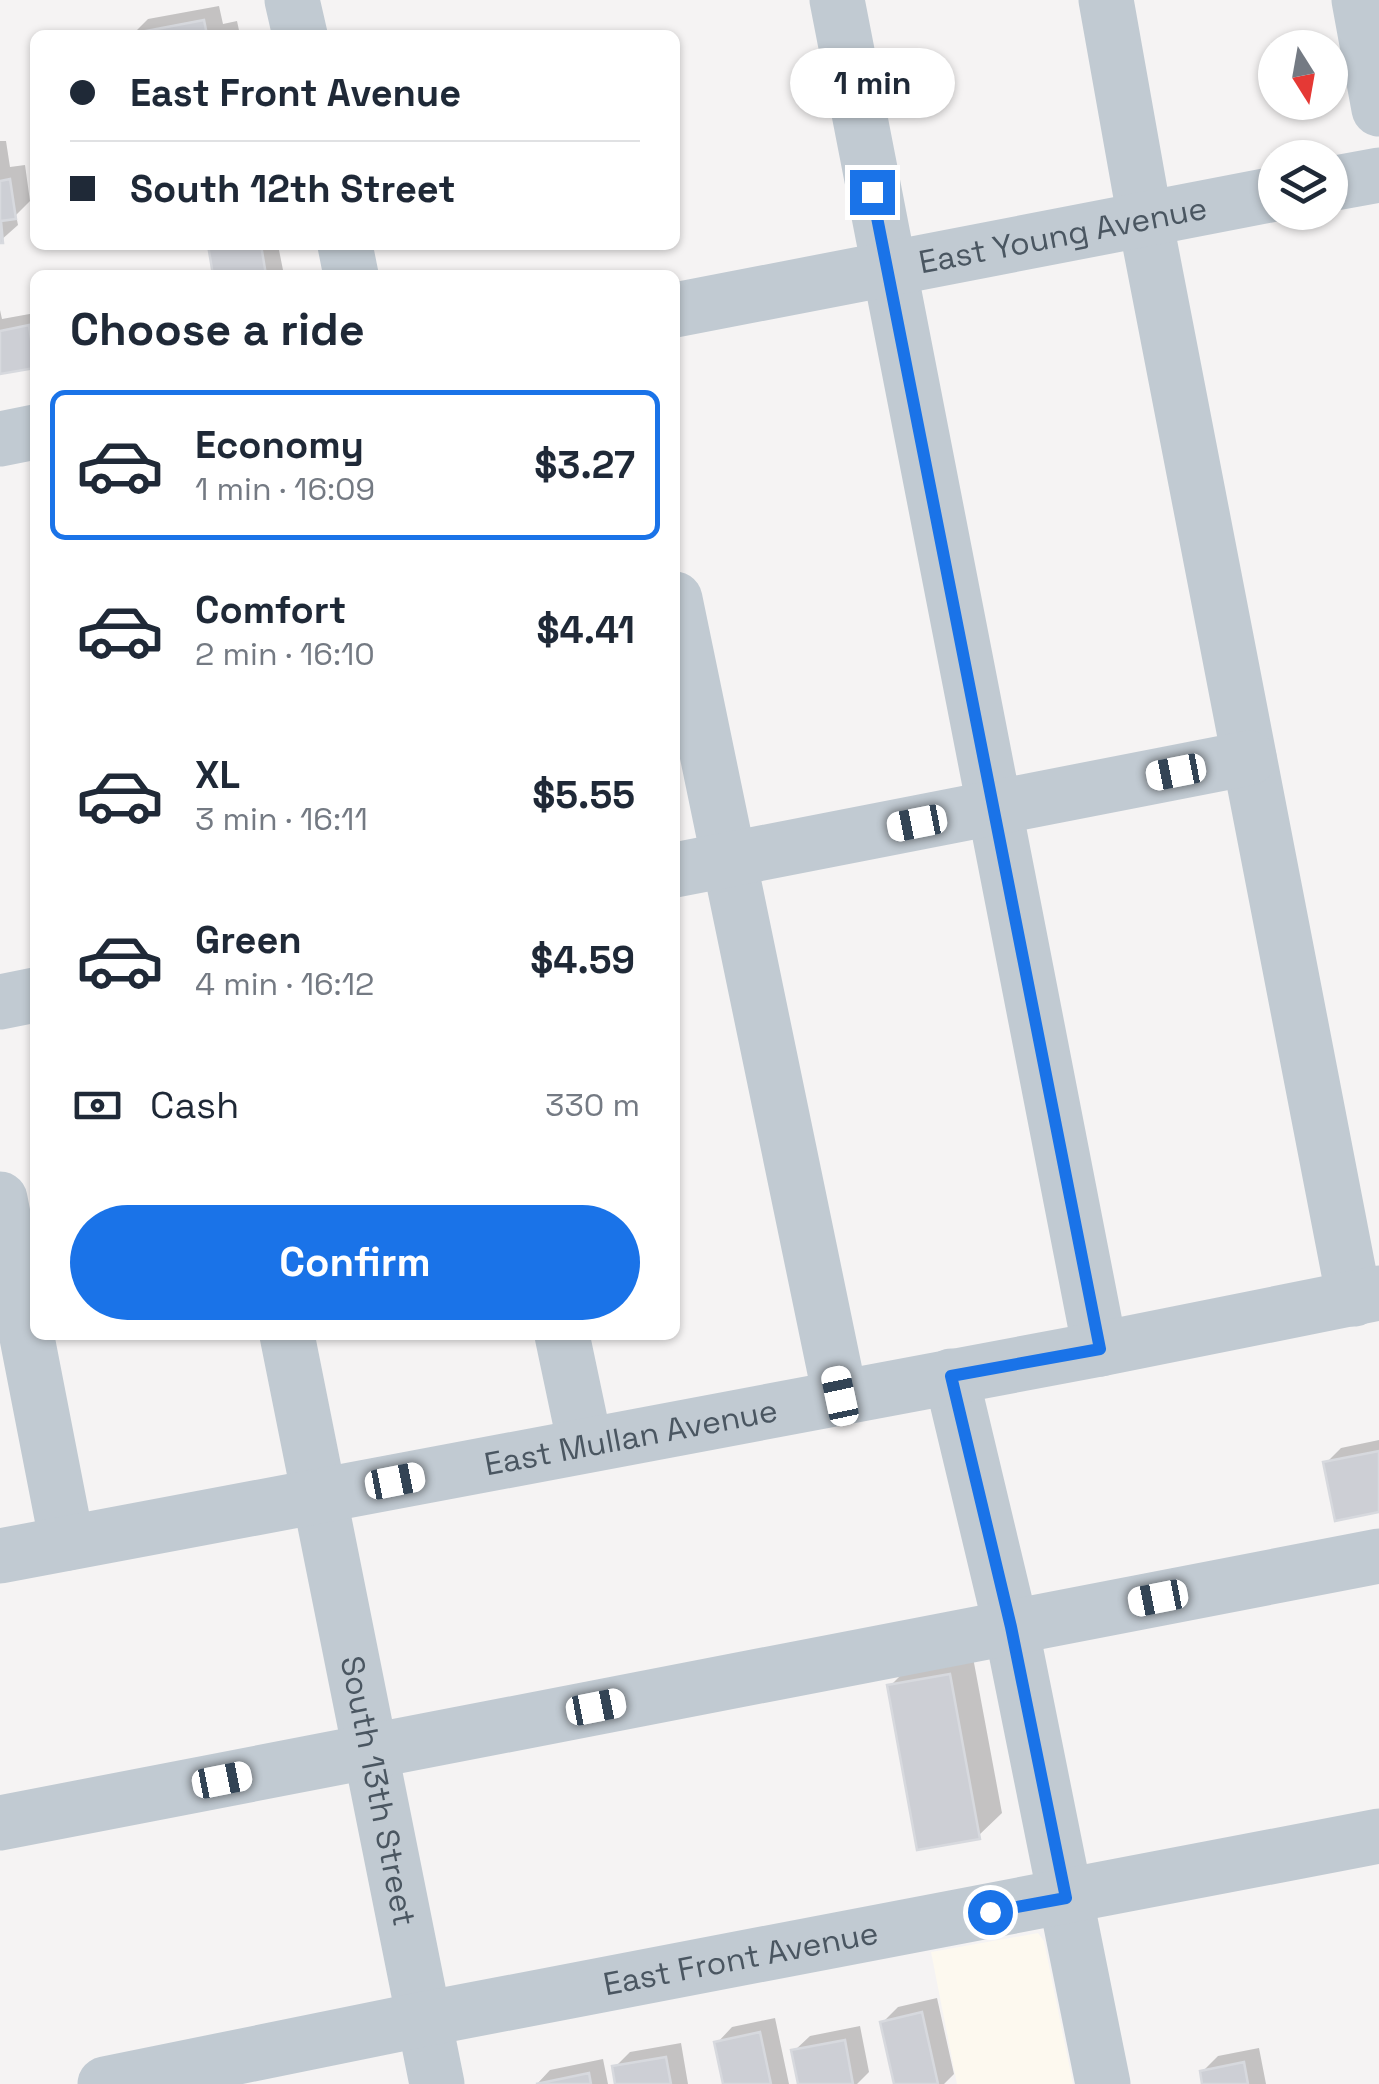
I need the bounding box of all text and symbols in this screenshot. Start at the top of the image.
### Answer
north arrow [1258,30,1348,120]
map controls [1258,30,1348,230]
callout: 1 min [790,47,954,117]
text: 1 min [833,63,912,103]
text: East Front Avenue [130,69,461,117]
button: layers [1258,140,1348,230]
text: South 12th Street [130,165,456,213]
route end [850,170,895,215]
street label: East Young Avenue [915,188,1210,282]
text: Choose a ride [70,301,365,358]
icon: car [75,420,165,510]
text: Economy [195,421,364,469]
text: $3.27 [534,441,635,489]
text: 1 min · 16:09 [195,469,375,509]
icon: car [75,585,165,675]
text: Comfort [195,586,346,634]
text: $4.41 [537,606,635,654]
text: 2 min · 16:10 [195,634,375,674]
icon: car [75,750,165,840]
text: XL [195,751,240,799]
car [1144,752,1208,792]
text: $5.55 [532,771,635,819]
text: 3 min · 16:11 [195,799,368,839]
car [885,803,949,843]
icon: car [75,915,165,1005]
text: Green [195,916,302,964]
text: $4.59 [530,936,635,984]
text: 4 min · 16:12 [195,964,374,1004]
icon: cash [70,1078,125,1133]
text: Cash [150,1081,239,1129]
text: 330 m [545,1085,640,1125]
button: Confirm [70,1205,640,1320]
car [819,1364,861,1428]
street label: East Mullan Avenue [481,1390,781,1484]
car [363,1461,427,1501]
car [1126,1578,1190,1618]
street label: South 13th Street [332,1652,425,1930]
car [564,1687,628,1727]
car [190,1760,254,1800]
route start [968,1890,1013,1935]
street label: East Front Avenue [600,1912,882,2004]

